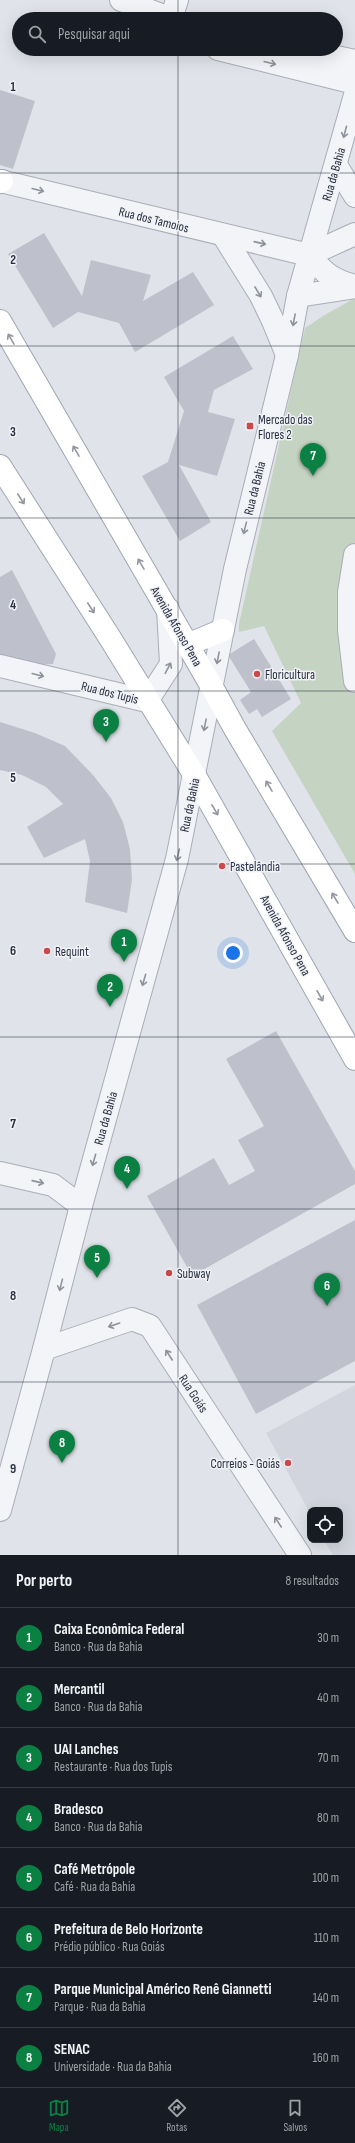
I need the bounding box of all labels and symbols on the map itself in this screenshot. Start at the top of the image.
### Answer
one-way arrow [263,59,276,67]
text: 1 [10,79,16,95]
one-way arrow [341,126,348,139]
street label: Rua da Bahia [319,146,349,203]
one-way arrow [31,187,44,194]
street label: Rua dos Tamoios [117,204,191,236]
one-way arrow [253,240,266,248]
text: 2 [10,252,16,268]
one-way arrow [255,286,263,298]
one-way arrow [289,313,297,326]
one-way arrow [6,333,14,345]
place label: Mercado das Flores 2 [258,412,313,443]
marker: Mercado das Flores 2 [245,421,255,431]
text: 3 [10,424,16,440]
pin: 7 [300,443,326,476]
one-way arrow [71,445,79,457]
street label: Rua da Bahia [241,460,269,517]
one-way arrow [17,493,25,504]
one-way arrow [240,521,248,534]
one-way arrow [137,558,145,570]
street label: Avenida Afonso Pena [146,583,205,669]
text: 4 [10,597,16,613]
one-way arrow [87,603,95,614]
one-way arrow [213,651,221,664]
one-way arrow [164,662,172,674]
place label: Floricultura [265,667,315,683]
marker: Floricultura [252,669,262,679]
one-way arrow [31,671,44,679]
street label: Rua dos Tupis [80,678,140,708]
pin: 3 [93,709,119,742]
one-way arrow [201,718,209,731]
text: 5 [10,770,16,786]
street label: Rua da Bahia [176,777,204,834]
one-way arrow [264,780,272,792]
one-way arrow [211,804,219,816]
one-way arrow [174,848,182,861]
place label: Pastelândia [230,859,280,875]
marker: Pastelândia [217,861,227,871]
street label: Avenida Afonso Pena [256,892,314,978]
one-way arrow [331,892,339,904]
pin: 1 [111,929,137,962]
text: 6 [10,943,16,959]
your location [223,943,243,963]
place label: Requint [55,944,89,960]
marker: Requint [42,946,52,956]
pin: 2 [97,974,123,1007]
one-way arrow [139,974,147,987]
one-way arrow [316,990,324,1002]
street label: Rua da Bahia [91,1090,121,1147]
text: 7 [10,1116,16,1132]
one-way arrow [90,1153,97,1166]
pin: 4 [114,1156,140,1189]
one-way arrow [31,1178,44,1186]
pin: 5 [84,1245,110,1278]
place label: Subway [177,1266,210,1282]
marker: Subway [164,1268,174,1278]
pin: 6 [314,1273,340,1306]
one-way arrow [56,1279,64,1292]
text: 8 [10,1288,16,1304]
one-way arrow [107,1322,120,1329]
one-way arrow [165,1350,173,1361]
street label: Rua Goiás [175,1371,212,1416]
pin: 8 [49,1430,75,1463]
place label: Correios - Goiás [211,1456,280,1472]
marker: Correios - Goiás [283,1458,293,1468]
text: 9 [10,1461,16,1477]
one-way arrow [274,1517,282,1528]

